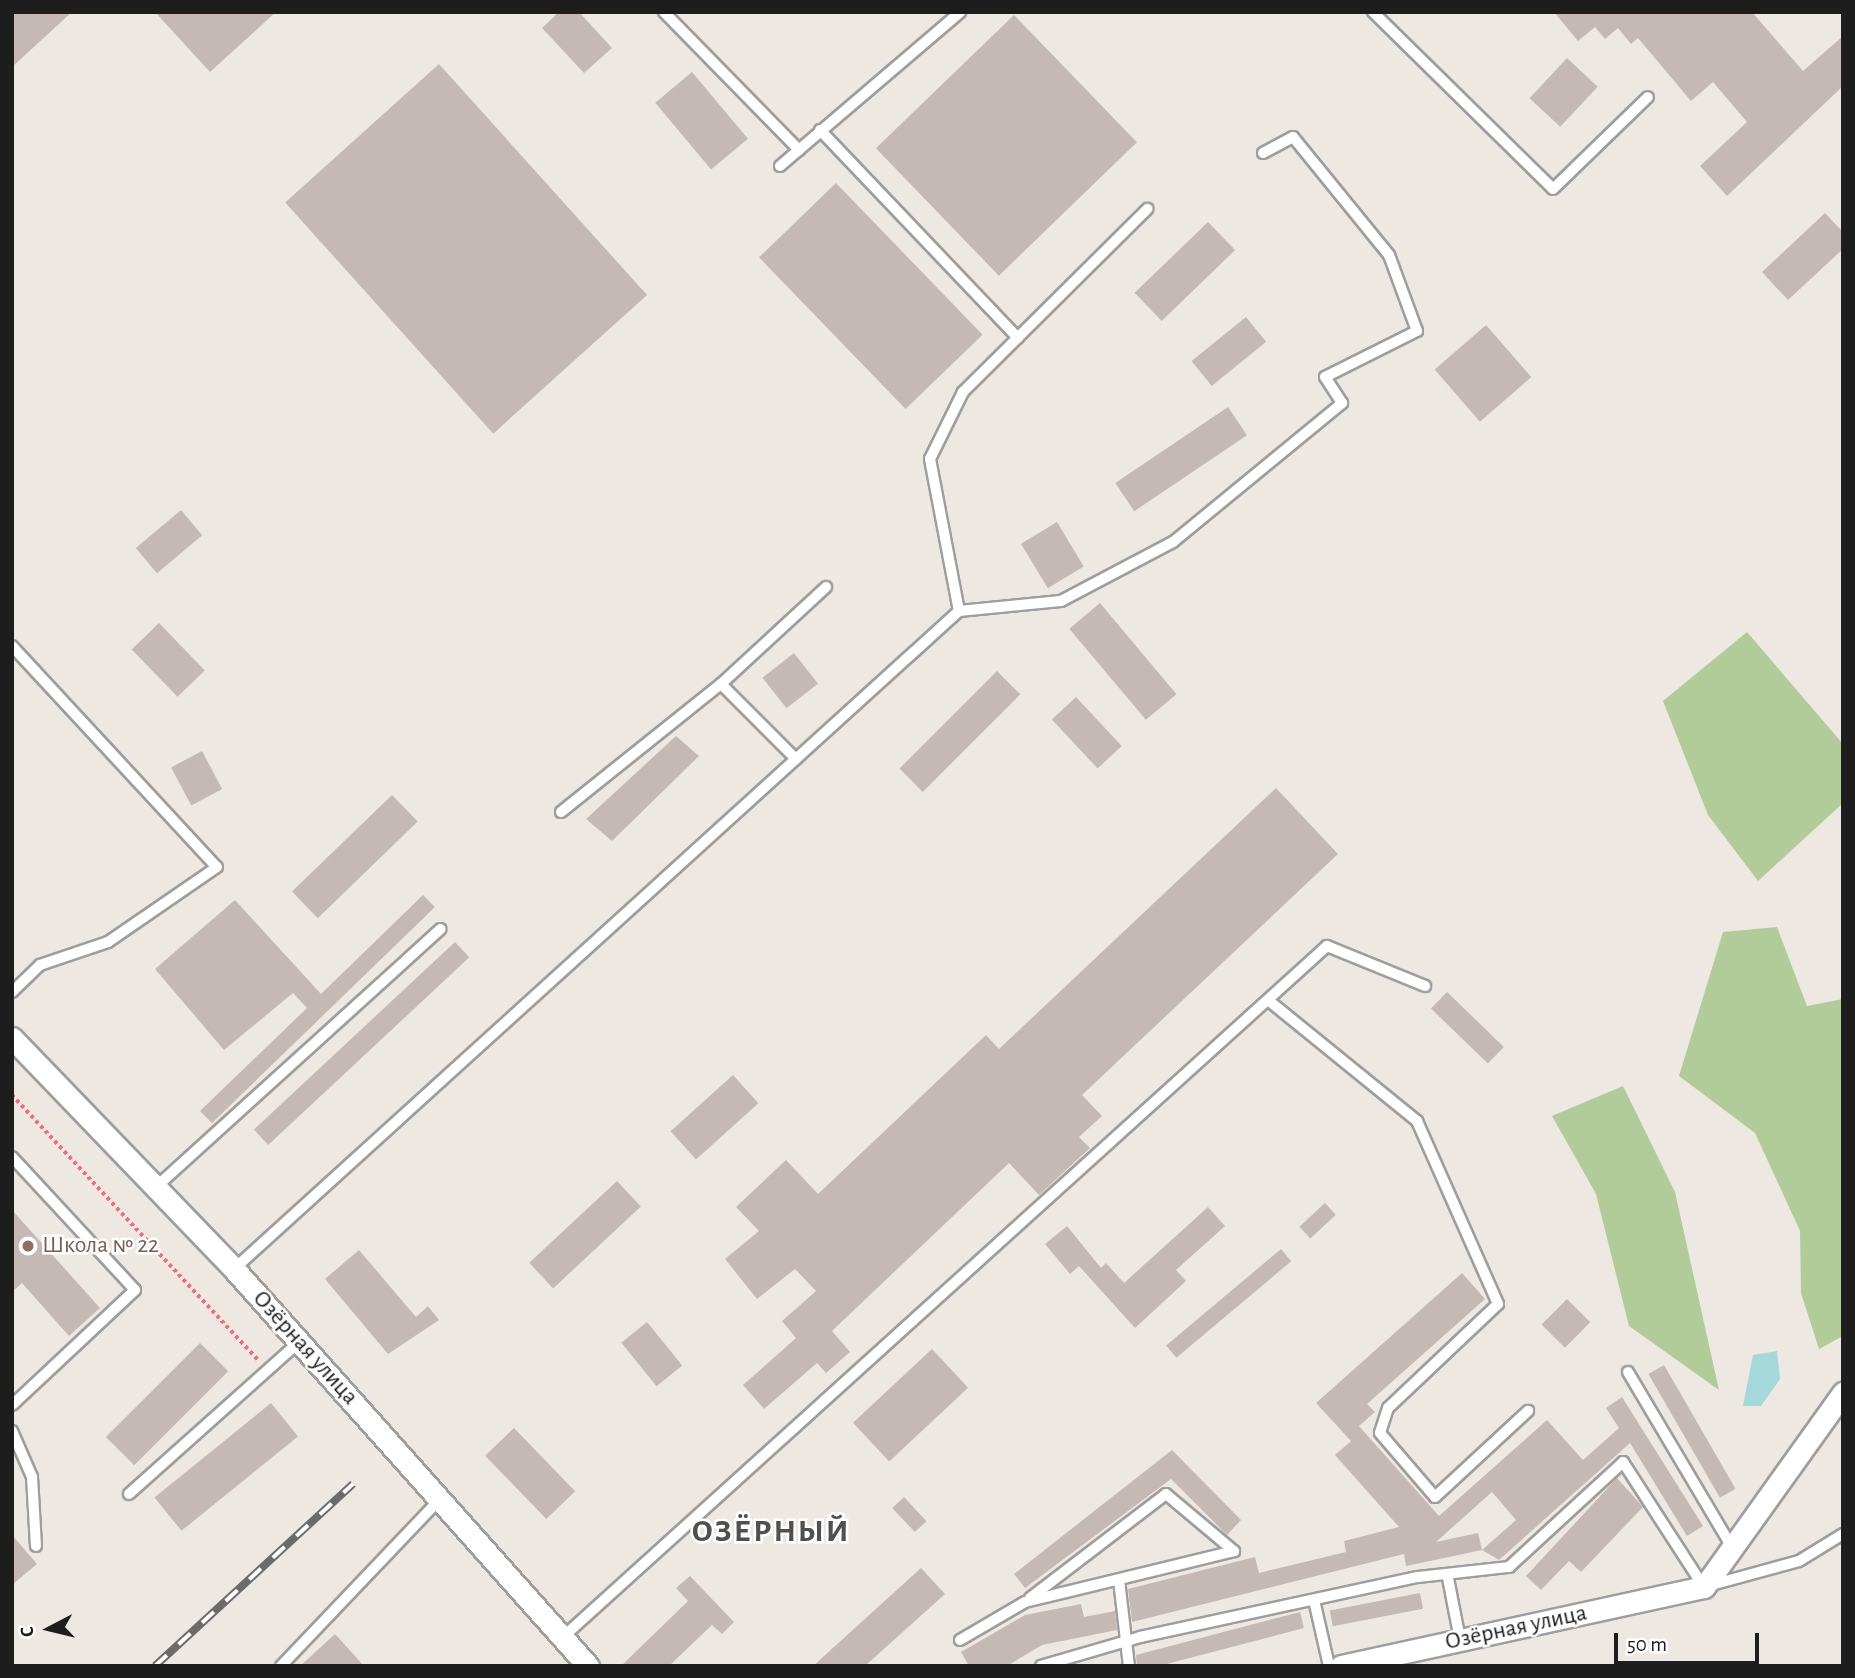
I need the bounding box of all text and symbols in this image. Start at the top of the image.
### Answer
place label: Школа № 22 [42,1232,159,1260]
marker: Школа № 22 [20,1238,36,1254]
street label: Озёрная улица [246,1285,364,1411]
district label: ОЗЁРНЫЙ [692,1512,850,1550]
north arrow [14,1594,84,1664]
street label: Озёрная улица [1442,1599,1590,1657]
scale bar [1617,1618,1762,1662]
text: С [18,1625,38,1638]
text: 50 m [1627,1634,1667,1655]

